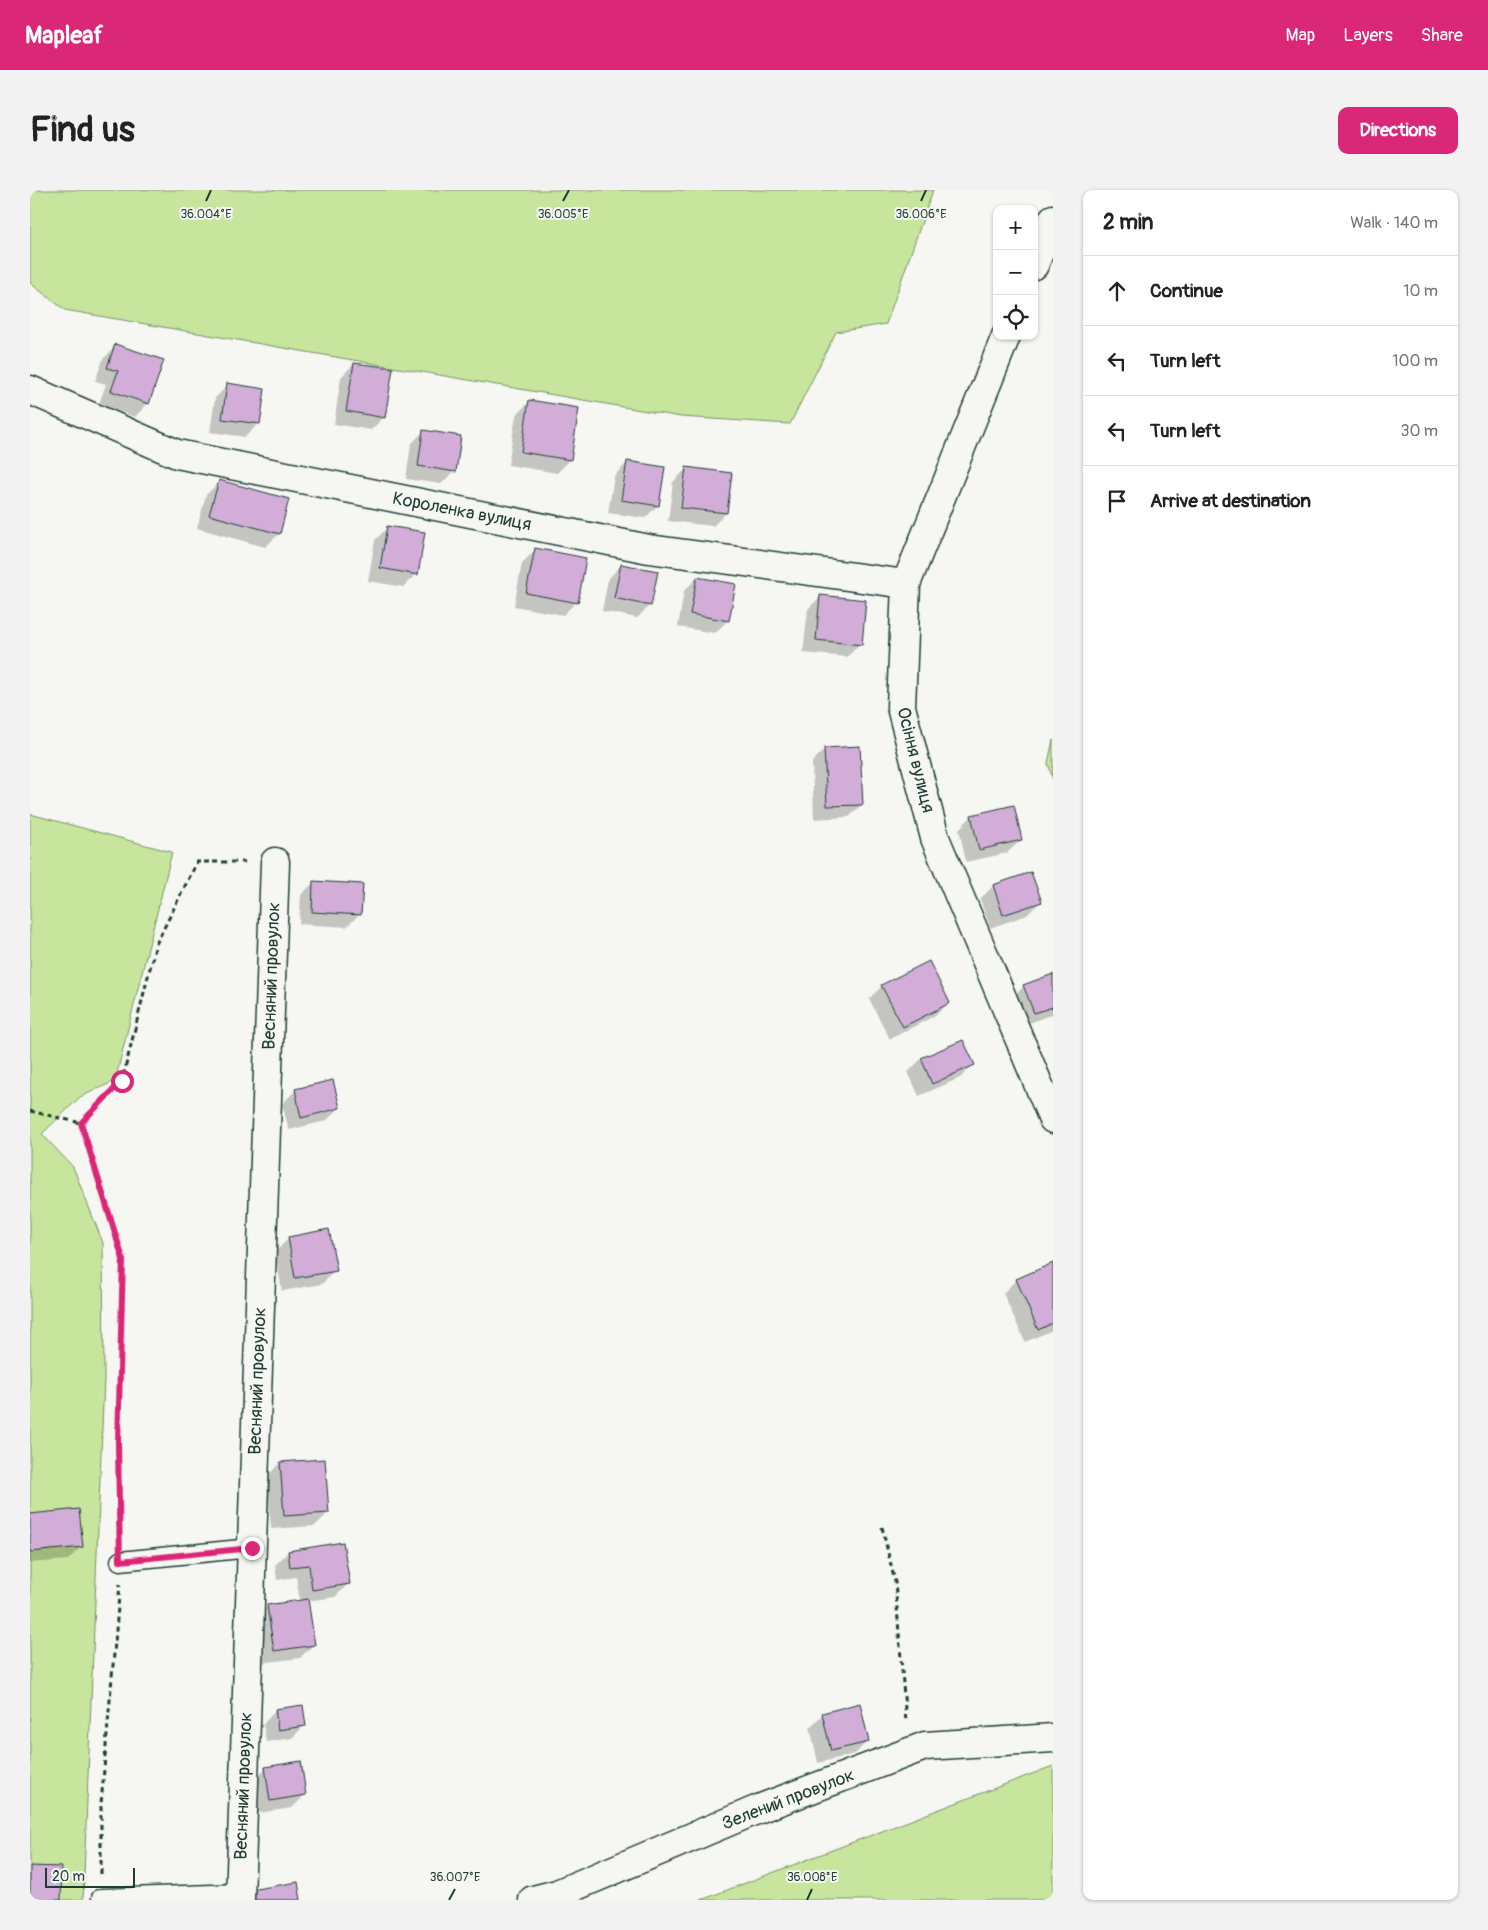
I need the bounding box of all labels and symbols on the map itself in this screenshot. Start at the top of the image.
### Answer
text: 36.004°E [180,207,232,222]
text: 36.005°E [538,207,588,222]
text: 36.006°E [895,207,947,222]
street label: Короленка вулиця [391,487,533,536]
street label: Осіння вулиця [891,705,940,815]
street label: Весняний провулок [257,902,286,1050]
route start [111,1070,134,1093]
street label: Весняний провулок [243,1307,272,1455]
route end [241,1537,264,1560]
street label: Весняний провулок [229,1712,258,1860]
street label: Зелений провулок [719,1764,858,1835]
scale bar [45,1865,135,1888]
text: 36.007°E [430,1870,480,1885]
text: 36.008°E [787,1870,837,1885]

